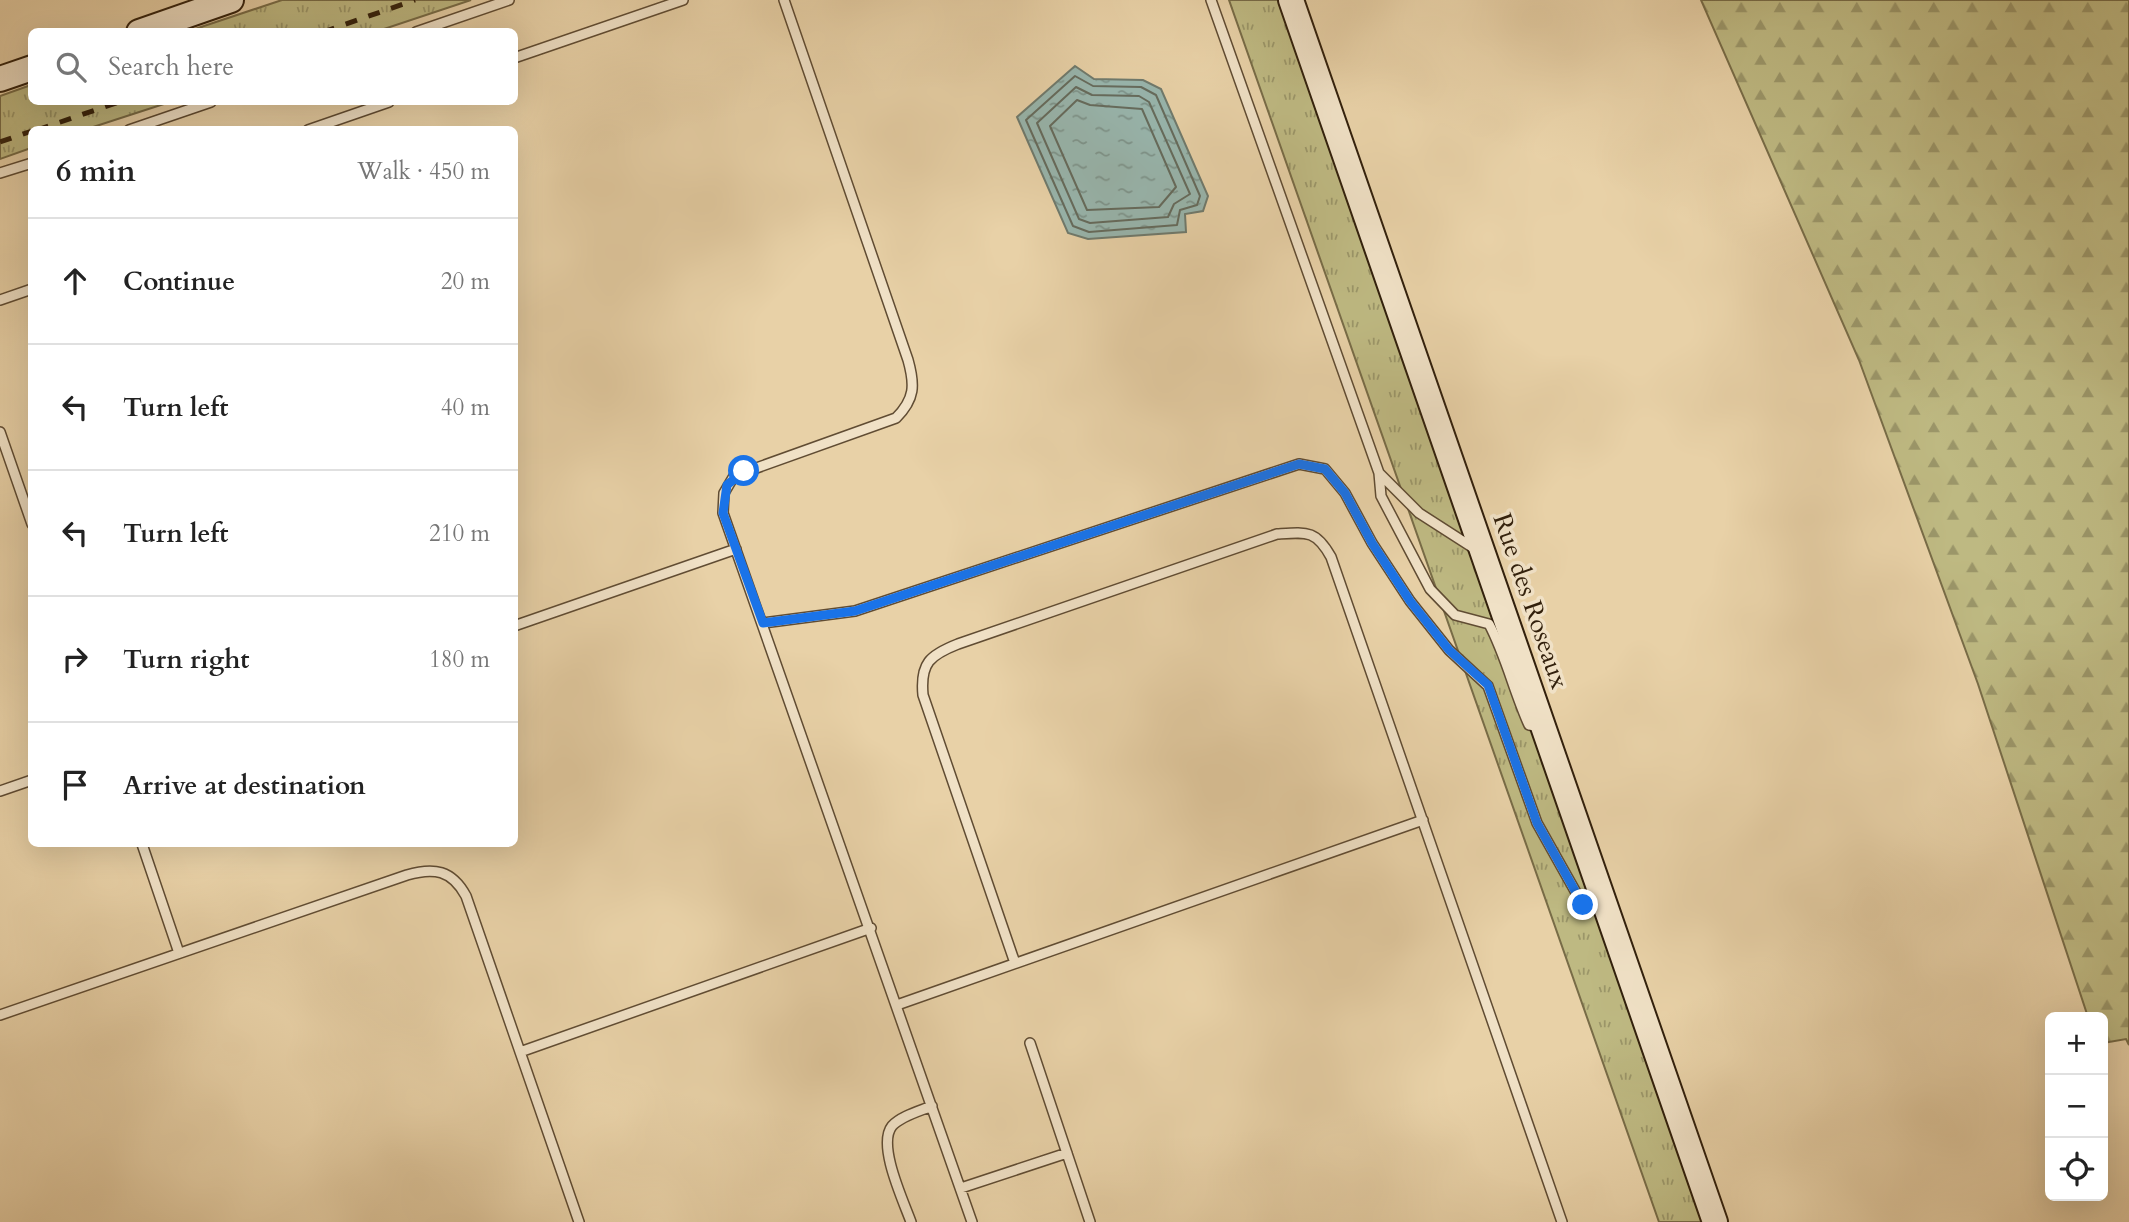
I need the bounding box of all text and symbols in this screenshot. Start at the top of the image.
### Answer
search box [28,28,518,105]
icon: search [52,48,90,86]
text: Search here [108,49,234,84]
text: 6 min [56,151,136,192]
text: Walk · 450 m [357,156,490,187]
icon: ahead [56,262,94,300]
text: Continue [123,264,235,299]
text: 20 m [441,266,490,297]
icon: left [56,388,94,426]
text: Turn left [123,390,228,425]
text: 40 m [441,392,490,423]
route start [728,455,759,486]
street label: Rue des Roseaux [1485,509,1577,693]
icon: left [56,514,94,552]
text: Turn left [123,516,228,551]
text: 210 m [429,518,490,549]
icon: right [56,640,94,678]
text: Turn right [123,642,250,677]
text: 180 m [429,644,490,675]
icon: arrive [56,766,94,804]
text: Arrive at destination [123,768,366,803]
route end [1567,889,1598,920]
map controls [2045,1012,2108,1201]
button: + [2045,1012,2108,1075]
button: − [2045,1075,2108,1138]
button: locate [2045,1138,2108,1201]

